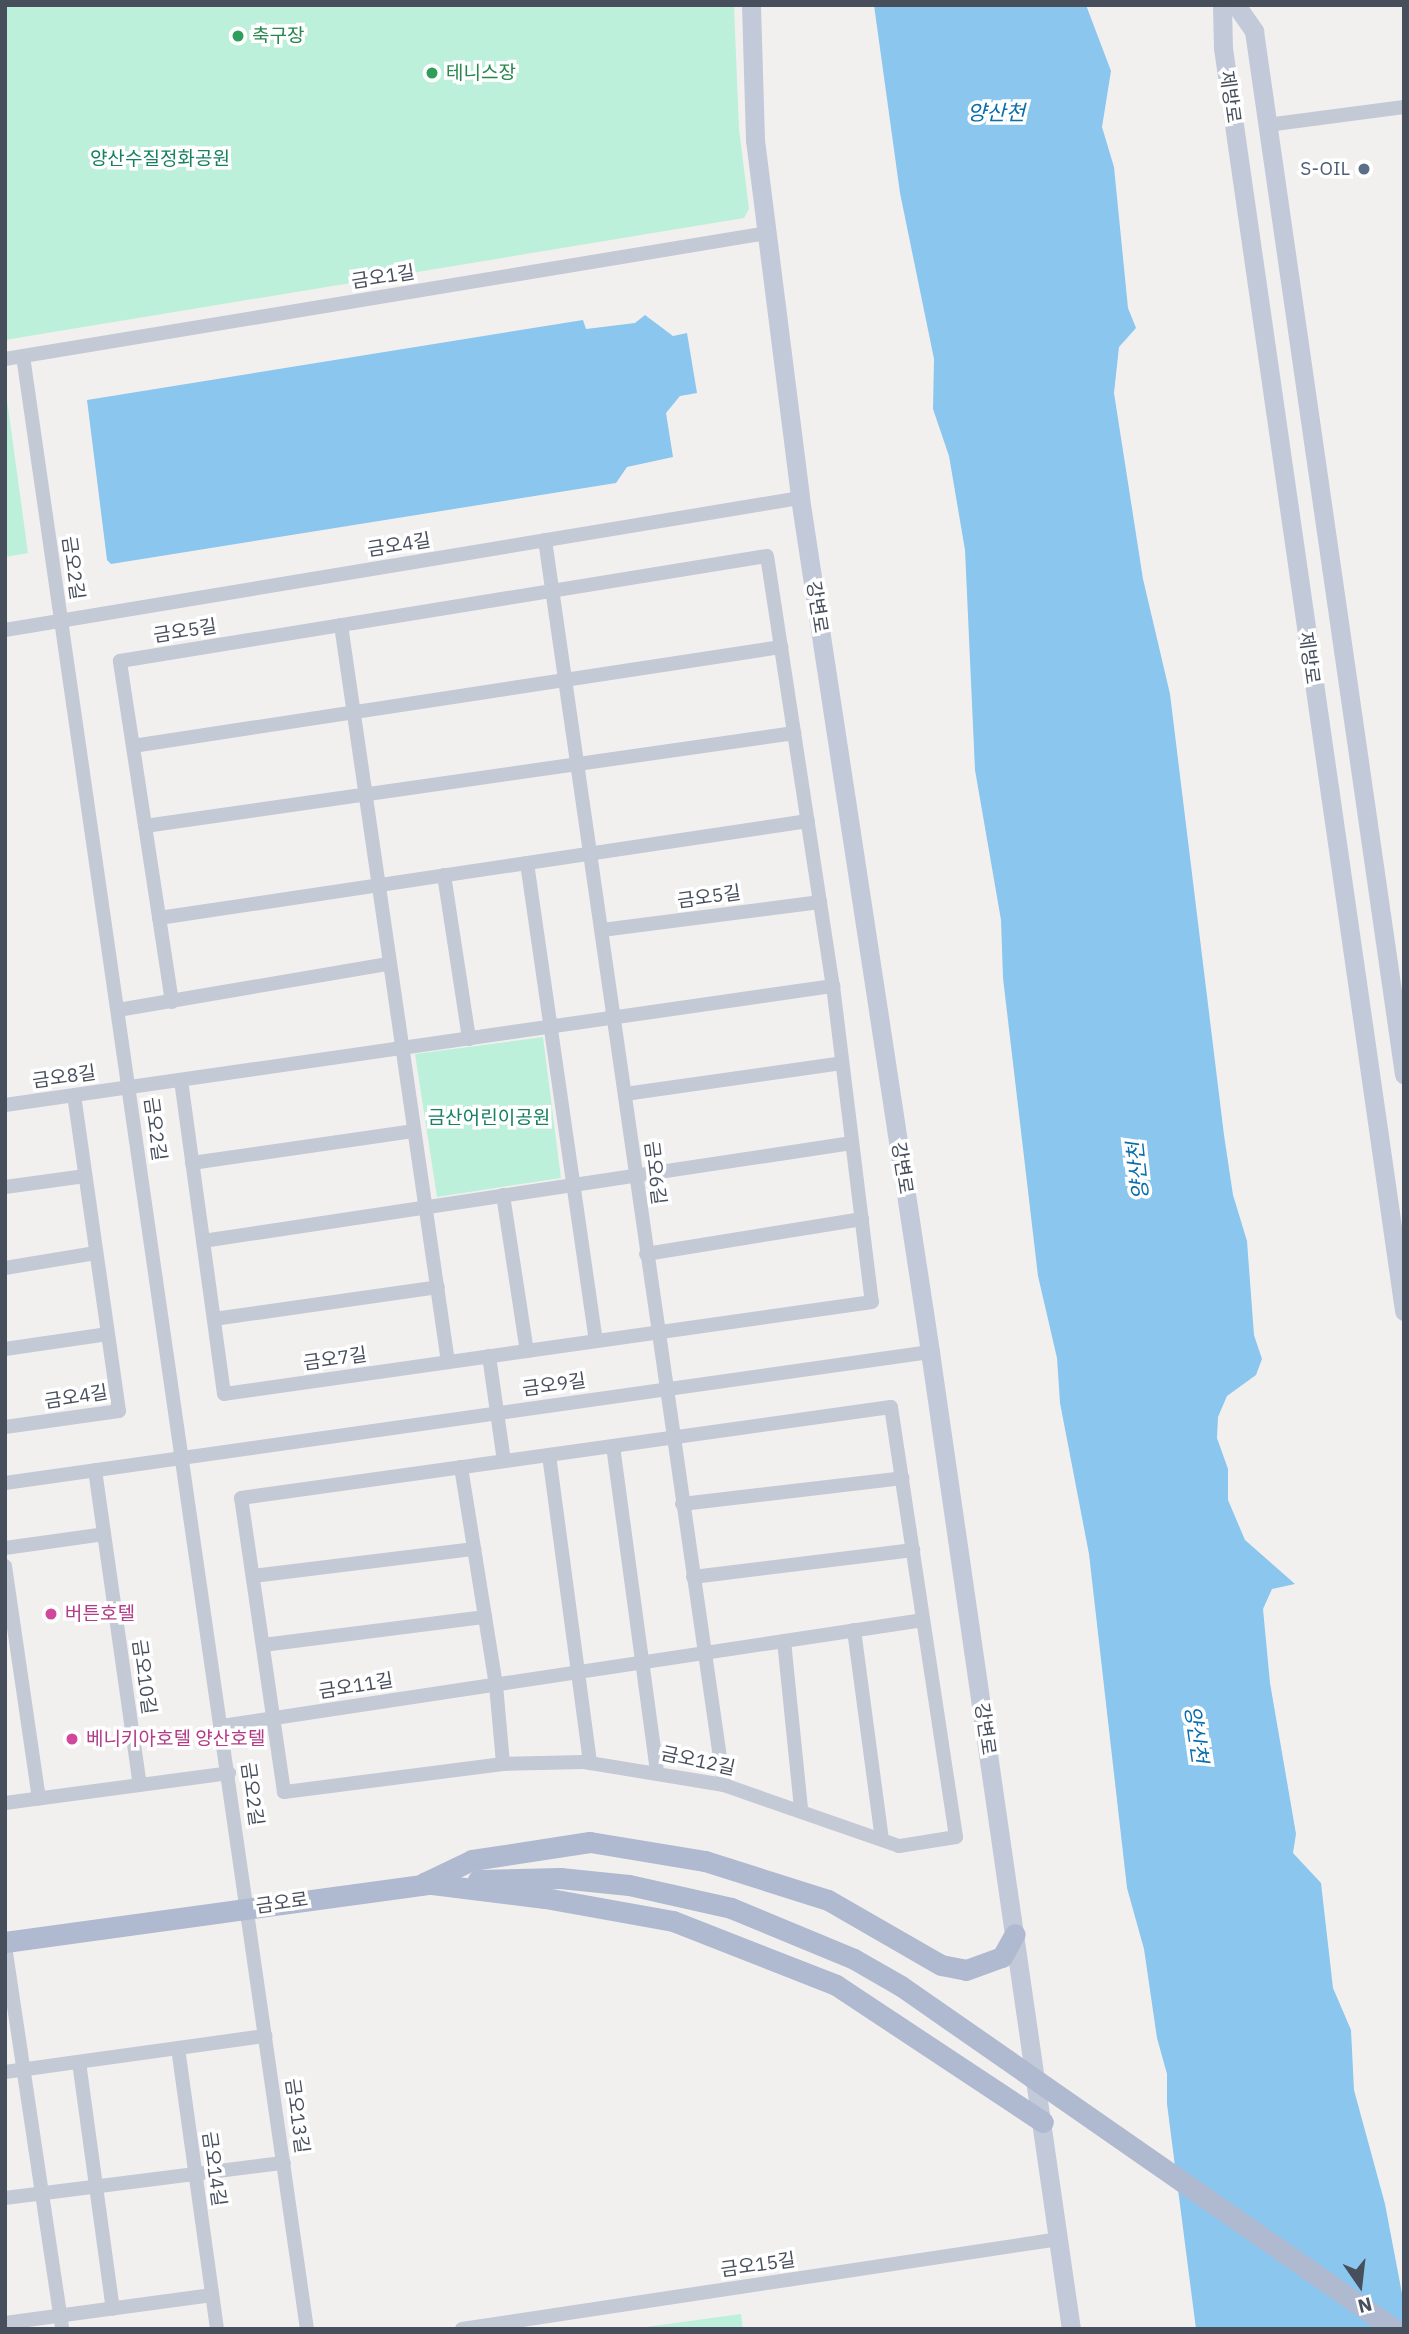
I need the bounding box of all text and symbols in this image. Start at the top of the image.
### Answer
place label: 축구장 [252,25,304,47]
marker: 축구장 [230,28,246,44]
place label: 테니스장 [446,62,516,84]
marker: 테니스장 [424,65,440,81]
street label: 제방로 [1215,69,1245,125]
water label: 양산천 [967,99,1025,125]
park label: 양산수질정화공원 [90,148,230,170]
place label: S-OIL [1300,158,1350,180]
marker: S-OIL [1356,161,1372,177]
street label: 금오1길 [350,261,416,293]
street label: 금오4길 [366,529,432,561]
street label: 금오2길 [57,535,89,601]
street label: 강변로 [802,579,832,635]
street label: 금오5길 [152,615,218,647]
street label: 제방로 [1294,630,1324,686]
street label: 금오5길 [676,881,742,913]
street label: 금오8길 [31,1061,97,1093]
street label: 금오2길 [139,1096,171,1162]
park label: 금산어린이공원 [428,1107,550,1129]
street label: 금오6길 [640,1140,670,1206]
street label: 강변로 [887,1140,917,1196]
water label: 양산천 [1121,1141,1153,1201]
street label: 금오7길 [302,1343,368,1375]
street label: 금오9길 [521,1369,587,1401]
street label: 금오4길 [43,1381,109,1413]
place label: 버튼호텔 [65,1603,135,1625]
marker: 버튼호텔 [43,1606,59,1622]
street label: 금오10길 [127,1638,161,1716]
street label: 금오11길 [317,1669,395,1703]
street label: 강변로 [970,1701,1000,1757]
water label: 양산천 [1180,1704,1214,1764]
place label: 베니키아호텔 양산호텔 [86,1728,265,1750]
marker: 베니키아호텔 양산호텔 [64,1731,80,1747]
street label: 금오12길 [659,1742,737,1780]
street label: 금오2길 [236,1761,268,1827]
street label: 금오로 [254,1888,310,1918]
street label: 금오13길 [280,2077,314,2155]
street label: 금오14길 [197,2130,231,2208]
street label: 금오15길 [719,2248,797,2282]
north arrow [1325,2250,1395,2320]
text: N [1356,2292,1375,2319]

